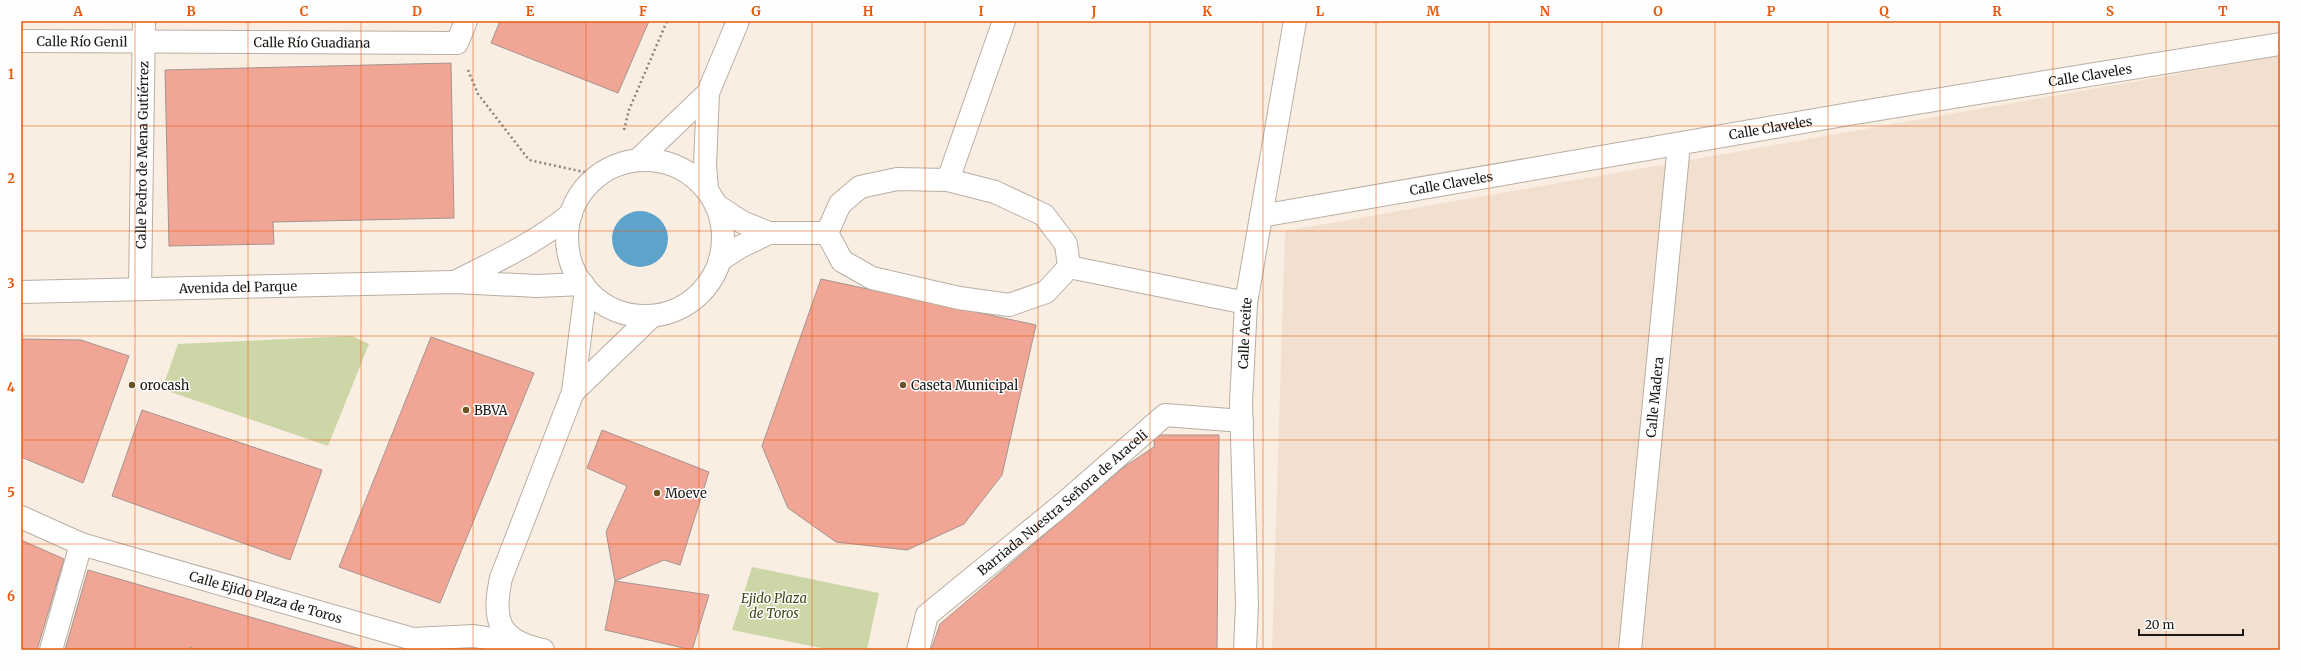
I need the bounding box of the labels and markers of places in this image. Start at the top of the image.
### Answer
place label: orocash [140,377,190,394]
place label: Caseta Municipal [911,377,1018,394]
marker: orocash [127,380,137,390]
marker: Caseta Municipal [898,380,908,390]
place label: BBVA [474,402,508,419]
marker: BBVA [461,405,471,415]
place label: Moeve [665,485,707,502]
marker: Moeve [652,488,662,498]

